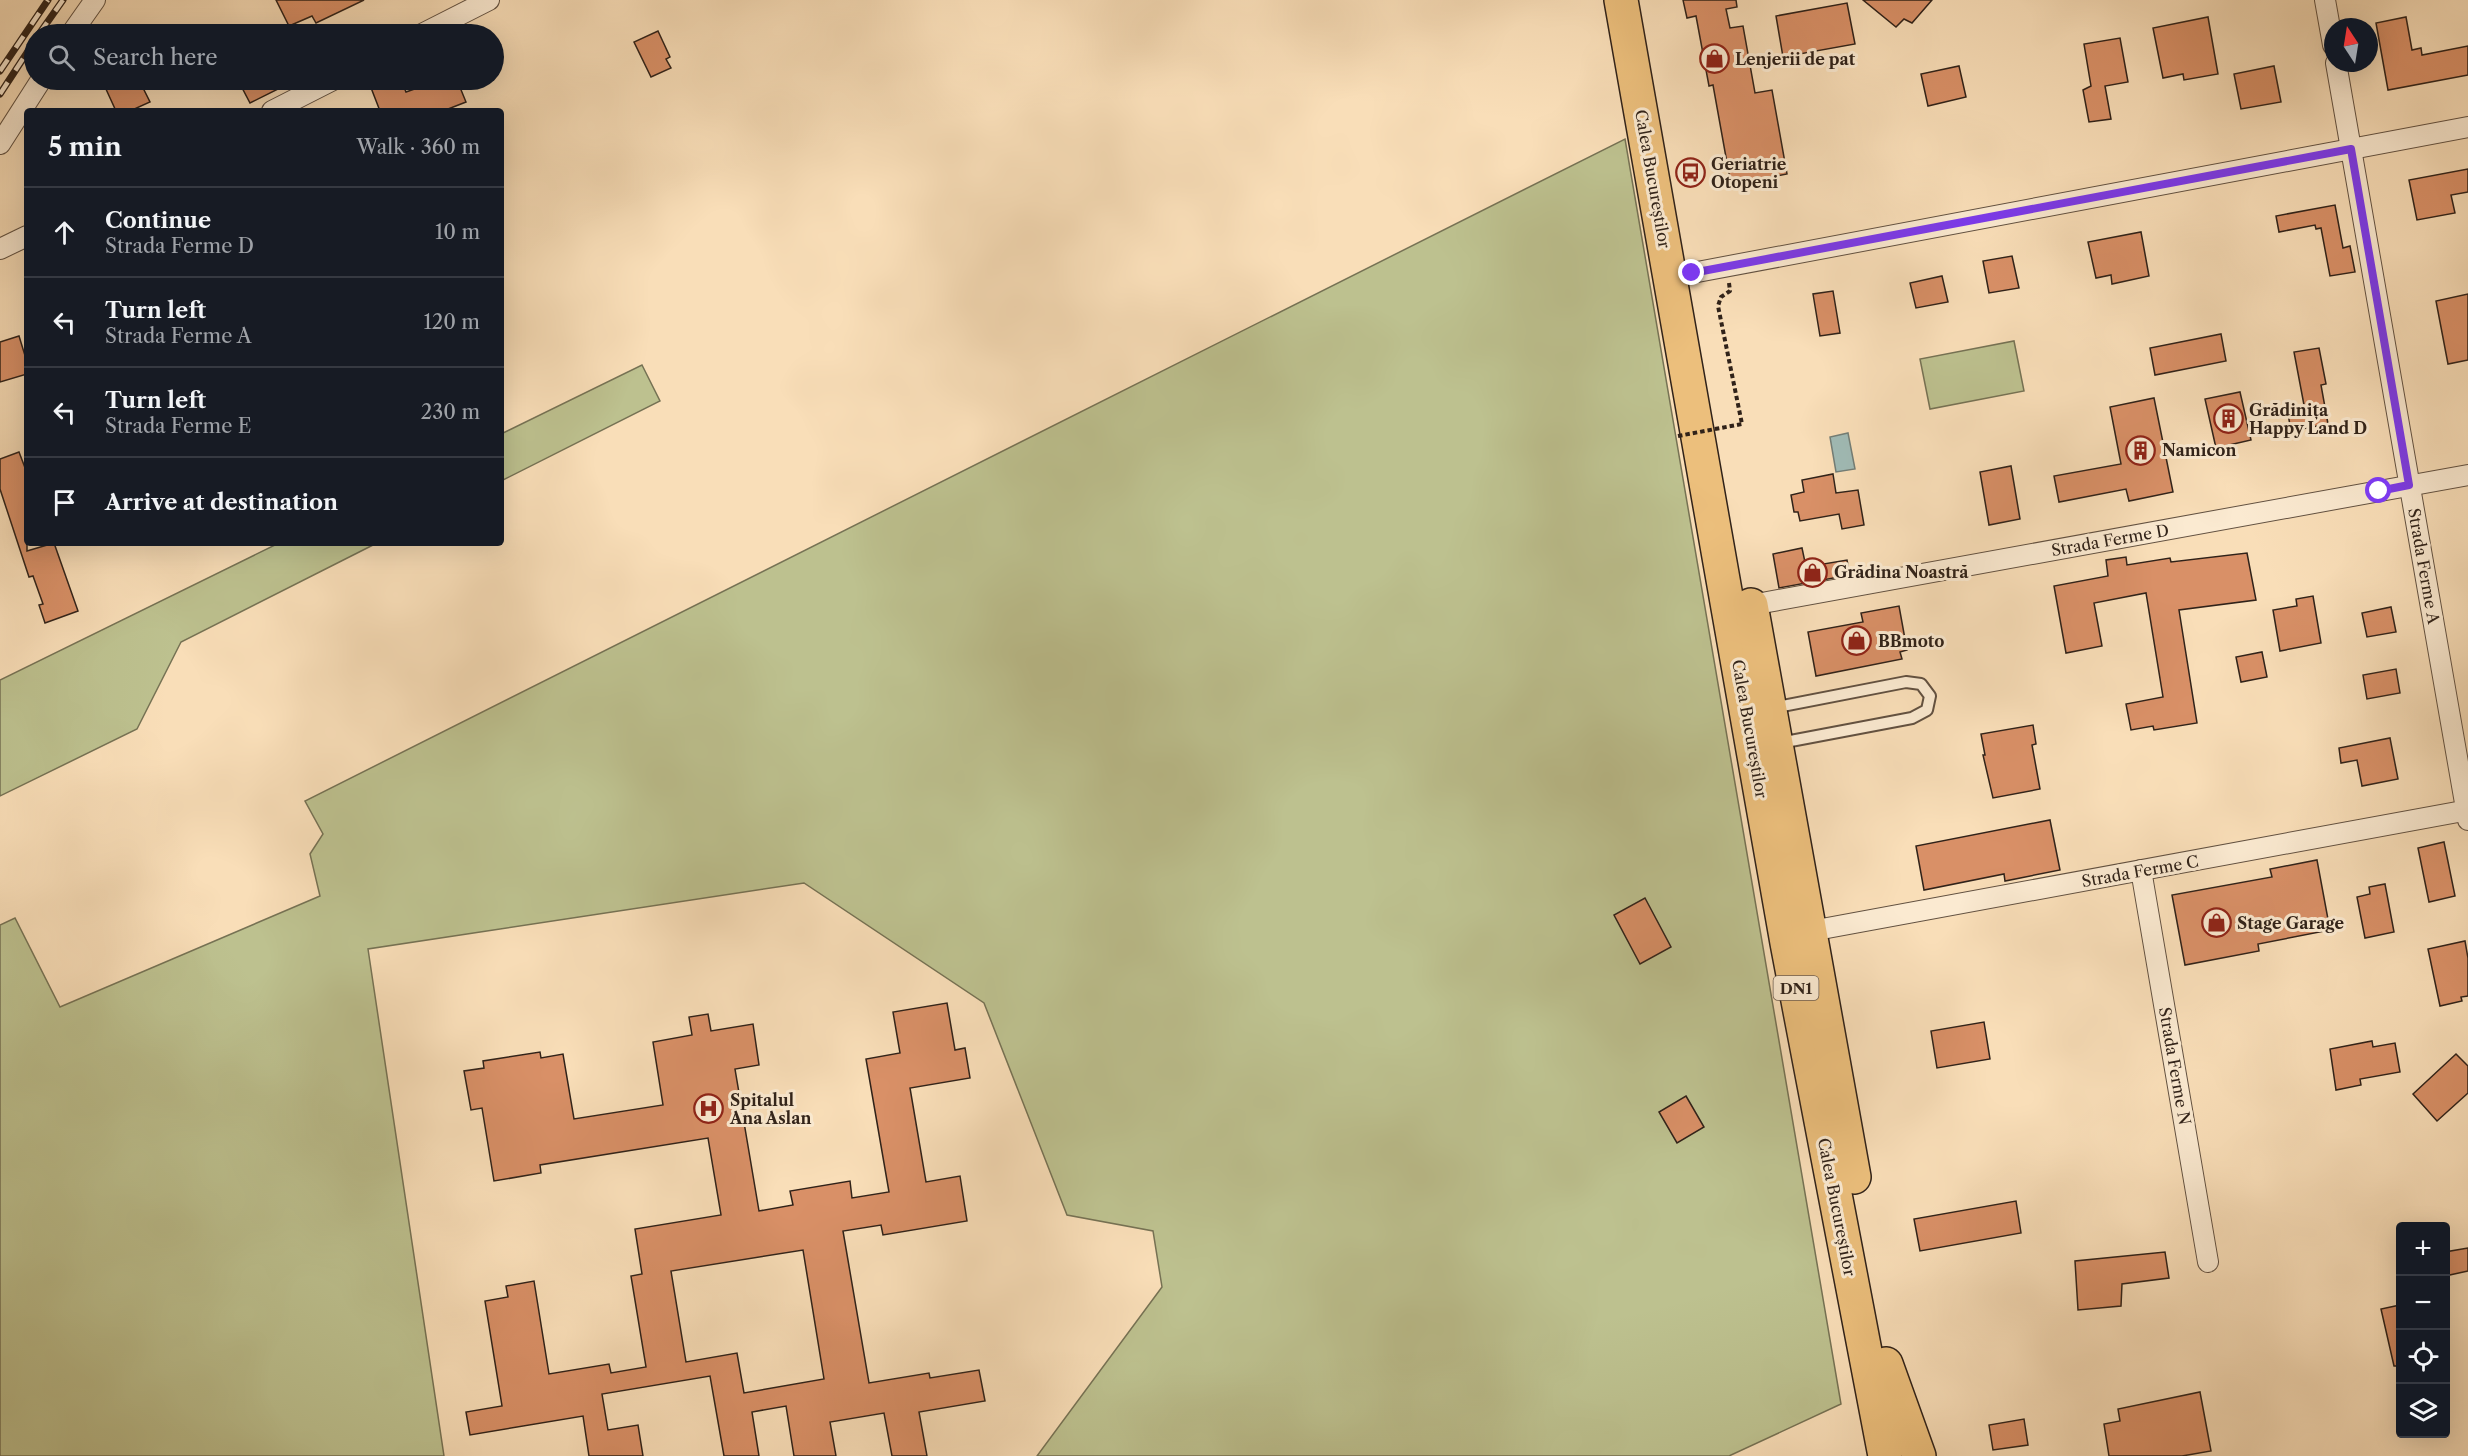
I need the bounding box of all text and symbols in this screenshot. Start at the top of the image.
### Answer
north arrow [2324,18,2378,72]
search box [24,24,504,90]
icon: search [45,41,78,74]
shop icon: Lenjerii de pat [1698,43,1730,75]
text: Search here [93,44,218,71]
place label: Lenjerii de pat [1735,49,1856,69]
street label: Calea Bucureștilor [1631,108,1675,250]
text: 5 min [48,131,122,163]
text: Walk · 360 m [357,135,480,159]
place label: Geriatrie Otopeni [1711,154,1787,192]
bus stop icon: Geriatrie Otopeni [1674,157,1706,189]
text: Continue [105,207,211,234]
icon: ahead [48,216,81,249]
text: 10 m [435,220,480,244]
text: Strada Ferme D [105,234,254,258]
route end [1678,259,1704,285]
text: Turn left [105,297,206,324]
icon: left [48,306,81,339]
text: 120 m [423,310,480,334]
text: Strada Ferme A [105,324,252,348]
text: Turn left [105,387,206,414]
icon: left [48,396,81,429]
text: 230 m [421,400,480,424]
place label: Grădinița Happy Land D [2249,400,2367,438]
building icon: Grădinița Happy Land D [2212,403,2244,435]
text: Strada Ferme E [105,414,251,438]
building icon: Namicon [2125,434,2157,466]
place label: Namicon [2162,440,2236,460]
route start [2365,477,2391,503]
icon: arrive [48,486,81,519]
text: Arrive at destination [105,489,338,516]
street label: Strada Ferme A [2404,506,2444,627]
street label: Strada Ferme D [2050,520,2170,560]
shop icon: Grădina Noastră [1797,556,1829,588]
place label: Grădina Noastră [1834,562,1969,582]
shop icon: BBmoto [1841,625,1873,657]
place label: BBmoto [1878,631,1944,651]
street label: Calea Bucureștilor [1728,658,1772,800]
street label: Strada Ferme C [2080,851,2200,891]
shop icon: Stage Garage [2200,907,2232,939]
place label: Stage Garage [2237,913,2345,933]
road number: DN1 [1774,976,1818,1000]
street label: Strada Ferme N [2155,1005,2195,1127]
place label: Spitalul Ana Aslan [729,1090,812,1128]
hospital icon: Spitalul Ana Aslan [693,1093,725,1125]
street label: Calea Bucureștilor [1814,1136,1860,1278]
map controls [2396,1222,2450,1438]
button: + [2396,1222,2450,1276]
button: − [2396,1276,2450,1330]
button: locate [2396,1330,2450,1384]
button: layers [2396,1384,2450,1438]

